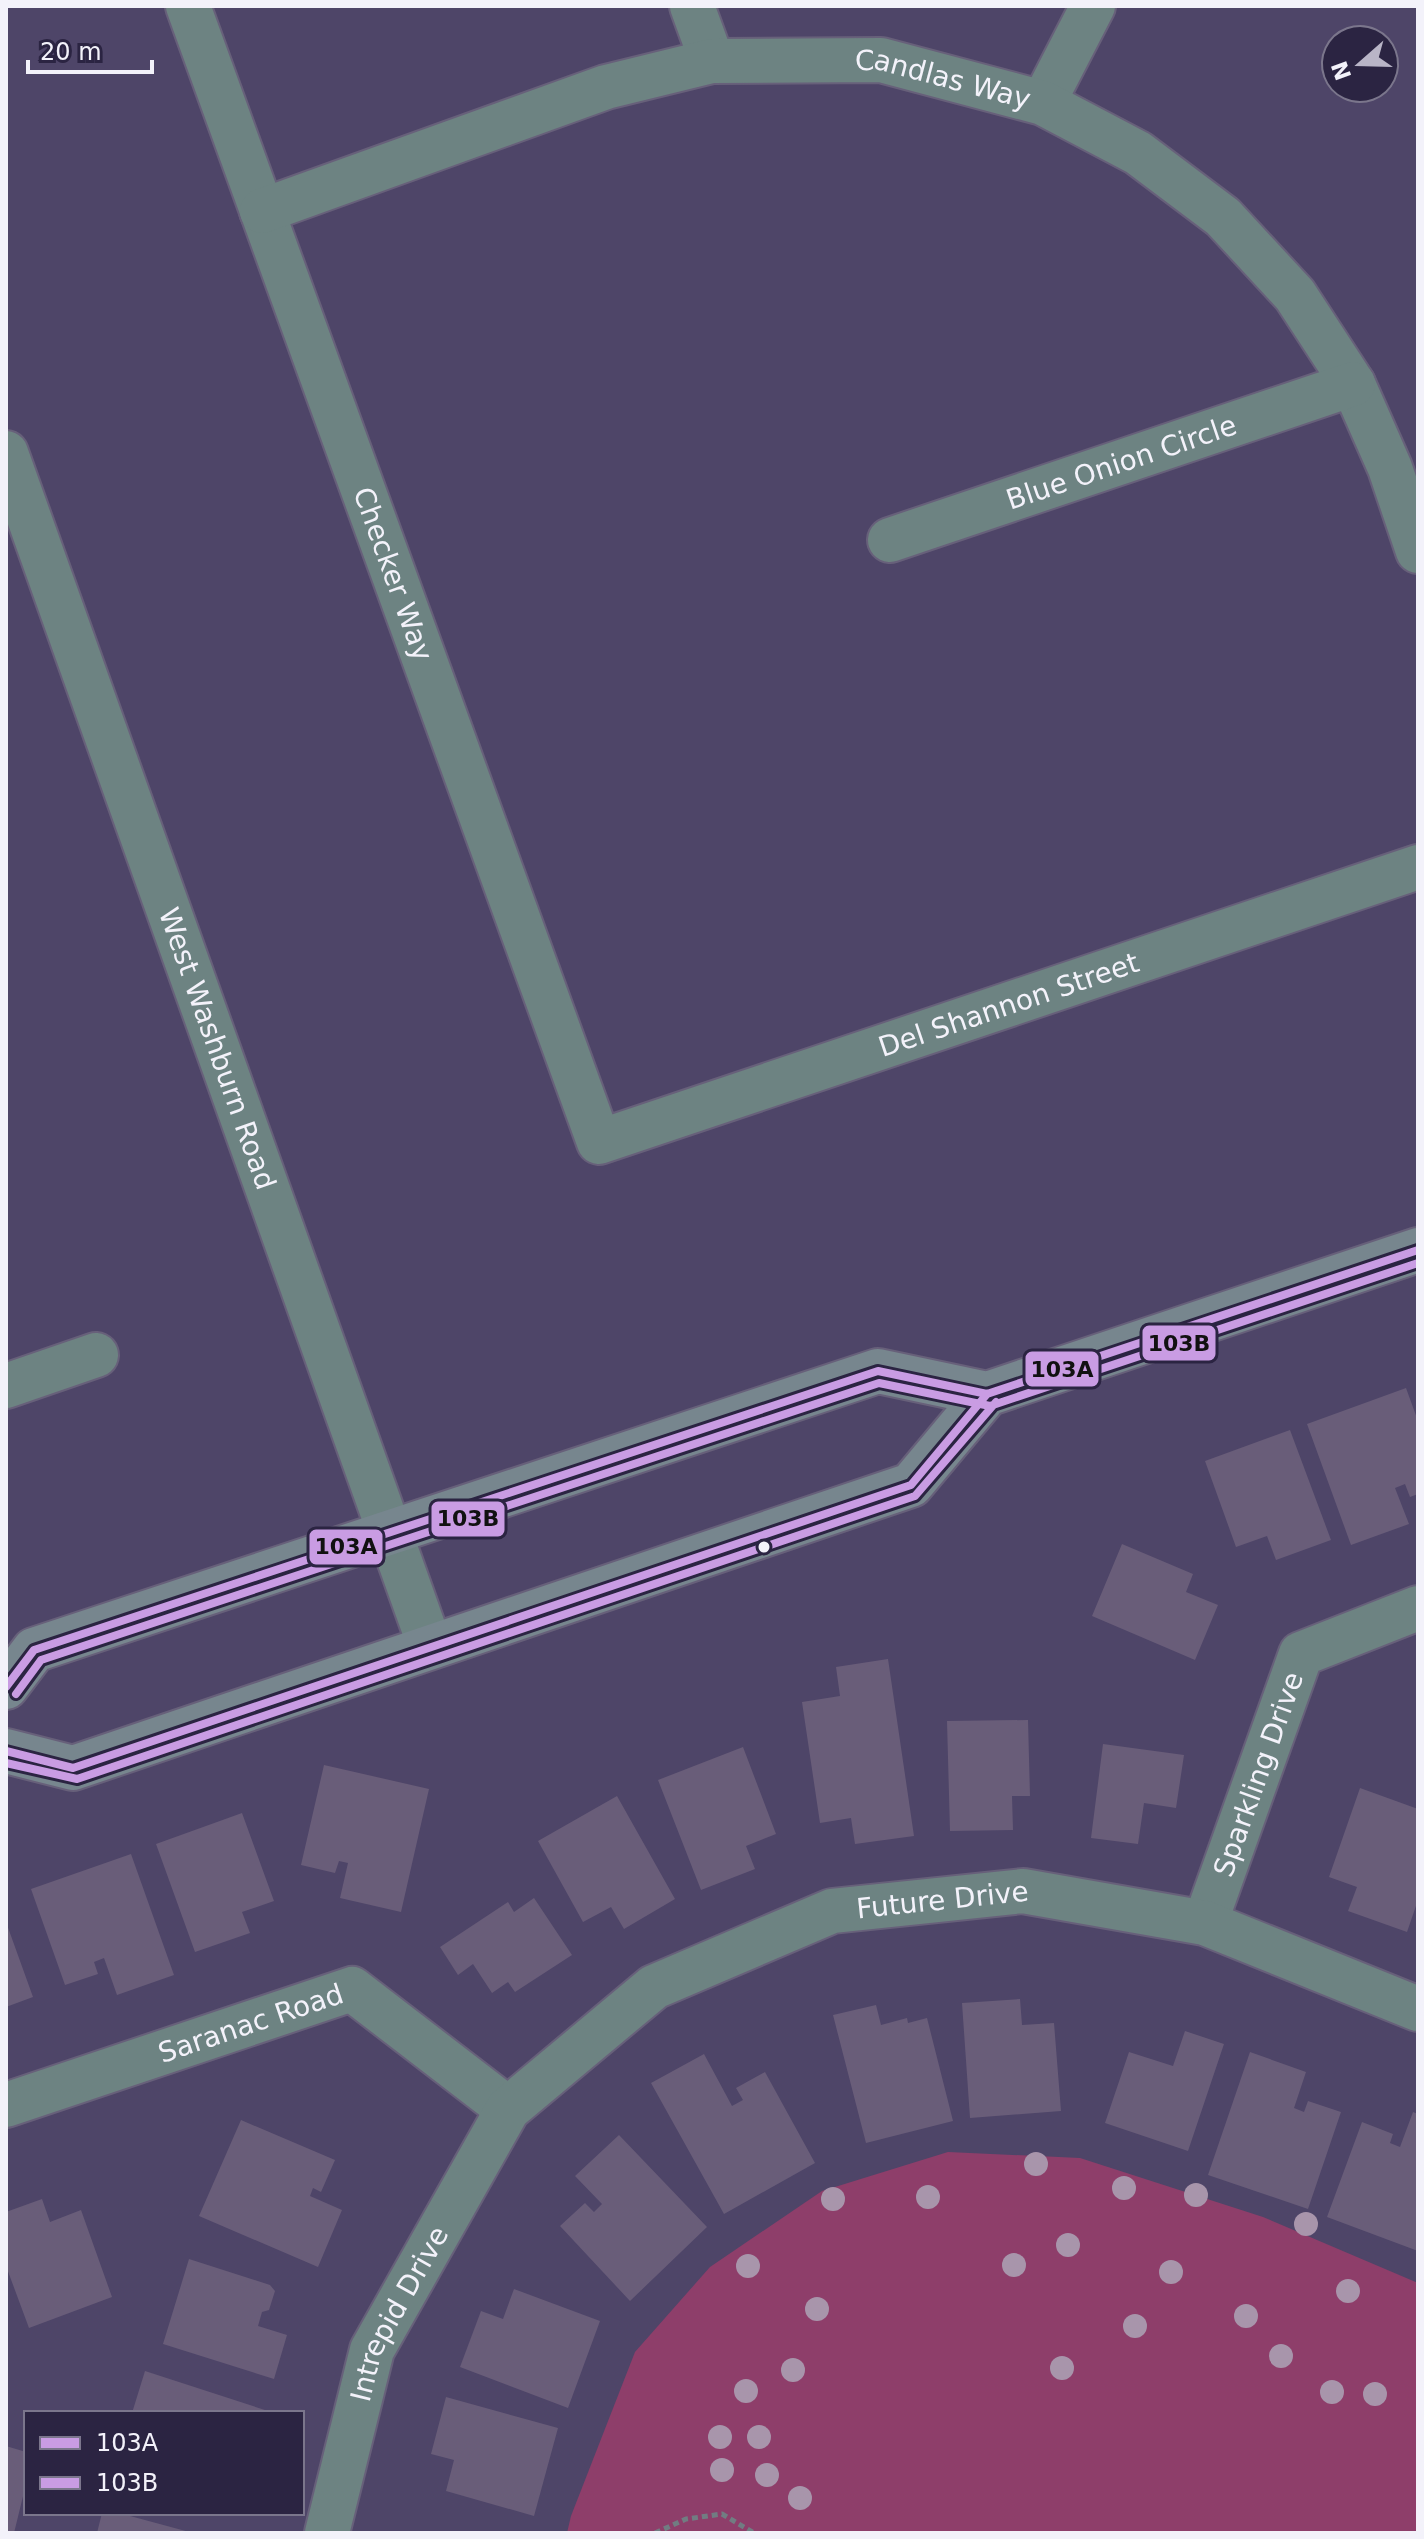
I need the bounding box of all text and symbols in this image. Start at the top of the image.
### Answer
scale bar [28,24,152,74]
north arrow [1320,24,1400,104]
text: 20 m [40,38,102,66]
street label: Candlas Way [855,43,1034,116]
text: N [1327,58,1357,84]
street label: Blue Onion Circle [1002,408,1241,517]
street label: Checker Way [346,483,440,666]
street label: West Washburn Road [152,903,282,1194]
street label: Del Shannon Street [874,946,1143,1064]
line badge: 103B [1141,1324,1217,1362]
text: 103B [1148,1331,1210,1356]
line badge: 103A [1024,1350,1100,1388]
text: 103A [1031,1357,1093,1382]
line badge: 103B [430,1500,506,1538]
text: 103B [437,1506,499,1531]
line badge: 103A [308,1528,384,1566]
text: 103A [315,1534,377,1559]
unlabelled marker [756,1539,772,1555]
street label: Sparkling Drive [1207,1668,1310,1881]
street label: Future Drive [855,1875,1030,1925]
street label: Saranac Road [154,1977,348,2070]
street label: Intrepid Drive [344,2221,455,2405]
legend [24,2411,304,2515]
text: 103A [96,2429,159,2457]
text: 103B [96,2469,158,2497]

